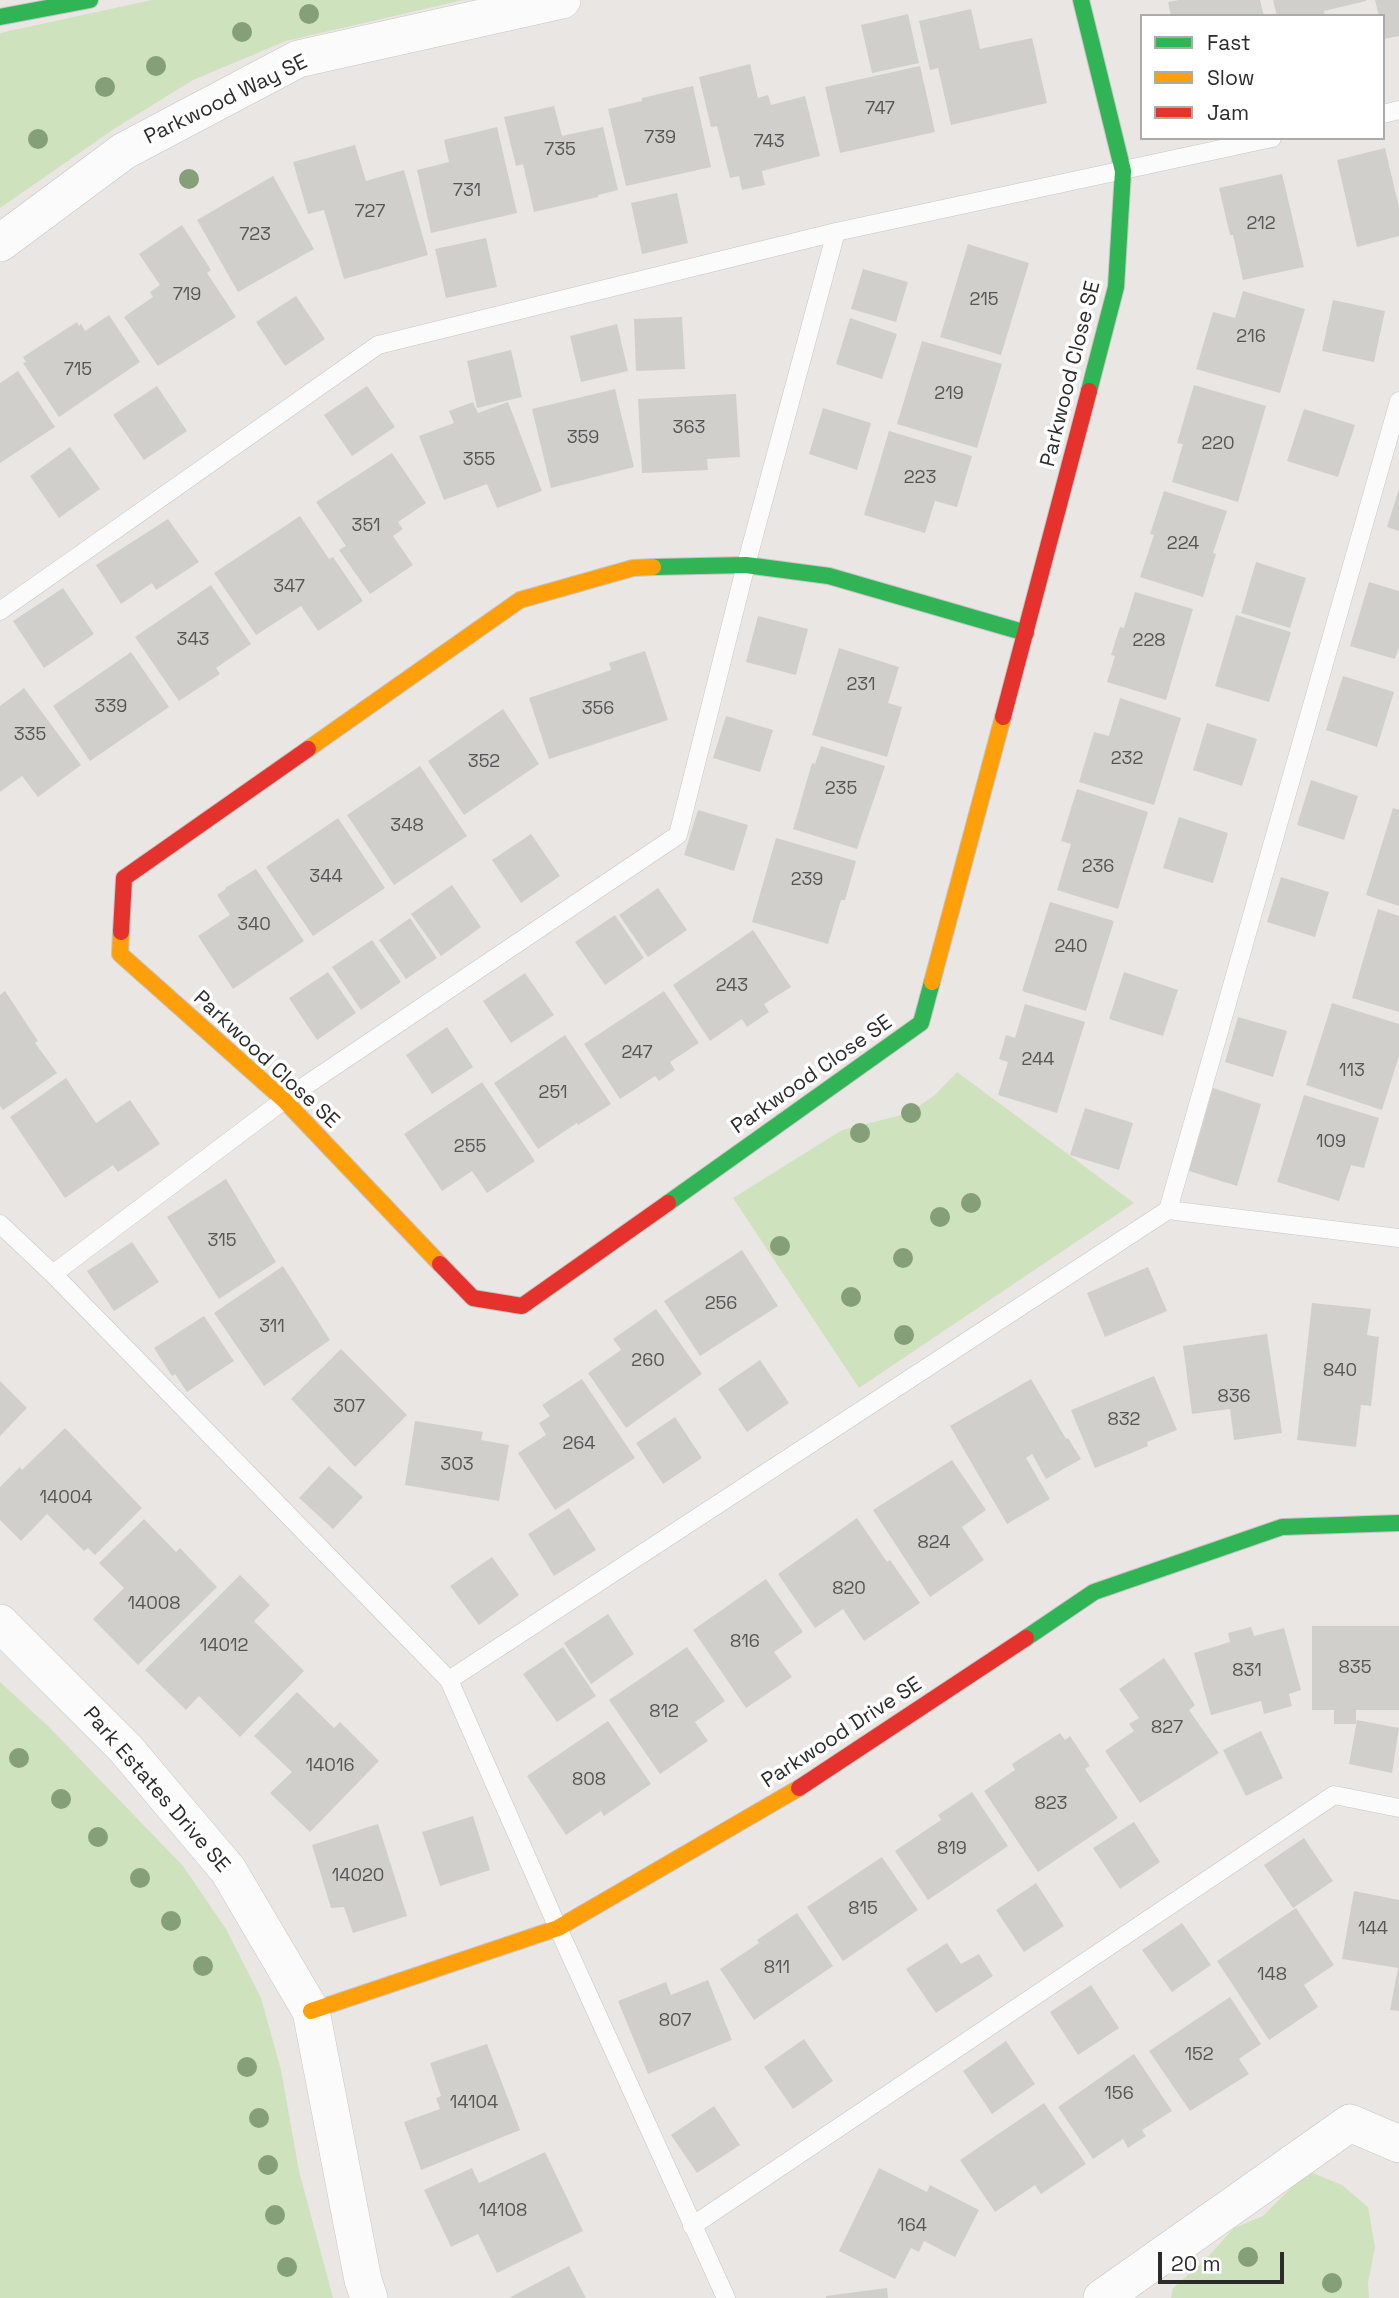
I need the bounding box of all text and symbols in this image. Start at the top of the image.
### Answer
legend [1140,14,1385,140]
text: Fast [1207,29,1251,56]
street label: Parkwood Way SE [140,50,312,150]
text: Slow [1207,64,1255,91]
house number: 747 [865,98,895,120]
text: Jam [1207,99,1249,126]
house number: 739 [644,127,676,149]
house number: 743 [753,131,785,153]
house number: 735 [544,139,576,161]
house number: 731 [453,180,481,202]
house number: 727 [355,201,385,223]
house number: 212 [1246,213,1276,235]
house number: 723 [239,224,271,246]
street label: Parkwood Close SE [1036,279,1106,469]
house number: 719 [173,284,201,306]
house number: 215 [969,289,999,311]
house number: 216 [1236,326,1266,348]
house number: 715 [64,359,92,381]
house number: 219 [934,383,964,405]
house number: 363 [673,417,705,439]
house number: 359 [567,427,599,449]
house number: 220 [1201,433,1235,455]
house number: 355 [463,449,495,471]
house number: 223 [904,467,936,489]
house number: 351 [352,515,380,537]
house number: 224 [1167,533,1199,555]
house number: 347 [273,576,305,598]
house number: 343 [177,629,209,651]
house number: 228 [1133,630,1165,652]
house number: 231 [847,674,875,696]
house number: 339 [95,696,127,718]
house number: 356 [582,698,614,720]
house number: 335 [14,724,46,746]
house number: 232 [1111,748,1143,770]
house number: 352 [468,751,500,773]
house number: 235 [825,778,857,800]
house number: 348 [390,815,424,837]
house number: 236 [1082,856,1114,878]
house number: 344 [309,866,343,888]
house number: 239 [791,869,823,891]
house number: 340 [237,914,271,936]
house number: 240 [1054,936,1088,958]
house number: 243 [716,975,748,997]
street label: Parkwood Close SE [188,986,344,1134]
street label: Parkwood Close SE [727,1010,897,1140]
house number: 247 [621,1042,653,1064]
house number: 244 [1022,1049,1054,1071]
house number: 113 [1339,1060,1365,1082]
house number: 251 [539,1082,567,1104]
house number: 109 [1316,1131,1346,1153]
house number: 255 [454,1136,486,1158]
house number: 315 [208,1230,236,1252]
house number: 256 [705,1293,737,1315]
house number: 311 [259,1316,285,1338]
house number: 260 [631,1350,665,1372]
house number: 840 [1323,1360,1357,1382]
house number: 836 [1217,1386,1251,1408]
house number: 307 [333,1396,365,1418]
house number: 832 [1108,1409,1140,1431]
house number: 264 [562,1433,596,1455]
house number: 303 [440,1454,474,1476]
house number: 14004 [39,1487,93,1509]
house number: 824 [918,1532,950,1554]
house number: 820 [832,1578,866,1600]
house number: 14008 [127,1593,181,1615]
house number: 816 [730,1631,760,1653]
house number: 14012 [200,1635,248,1657]
house number: 835 [1339,1657,1371,1679]
house number: 831 [1232,1660,1262,1682]
street label: Parkwood Drive SE [757,1672,927,1794]
house number: 812 [649,1701,679,1723]
street label: Park Estates Drive SE [77,1702,235,1878]
house number: 827 [1151,1717,1183,1739]
house number: 14016 [306,1755,354,1777]
house number: 808 [572,1769,606,1791]
house number: 823 [1035,1793,1067,1815]
house number: 819 [937,1838,967,1860]
house number: 14020 [332,1865,384,1887]
house number: 815 [848,1898,878,1920]
house number: 144 [1358,1918,1388,1940]
house number: 811 [764,1957,790,1979]
house number: 148 [1257,1964,1287,1986]
house number: 807 [659,2010,691,2032]
house number: 152 [1184,2044,1214,2066]
house number: 156 [1104,2083,1134,2105]
house number: 14104 [450,2092,498,2114]
house number: 14108 [479,2200,527,2222]
house number: 164 [897,2215,927,2237]
scale bar [1161,2238,1287,2282]
text: 20 m [1171,2250,1221,2277]

